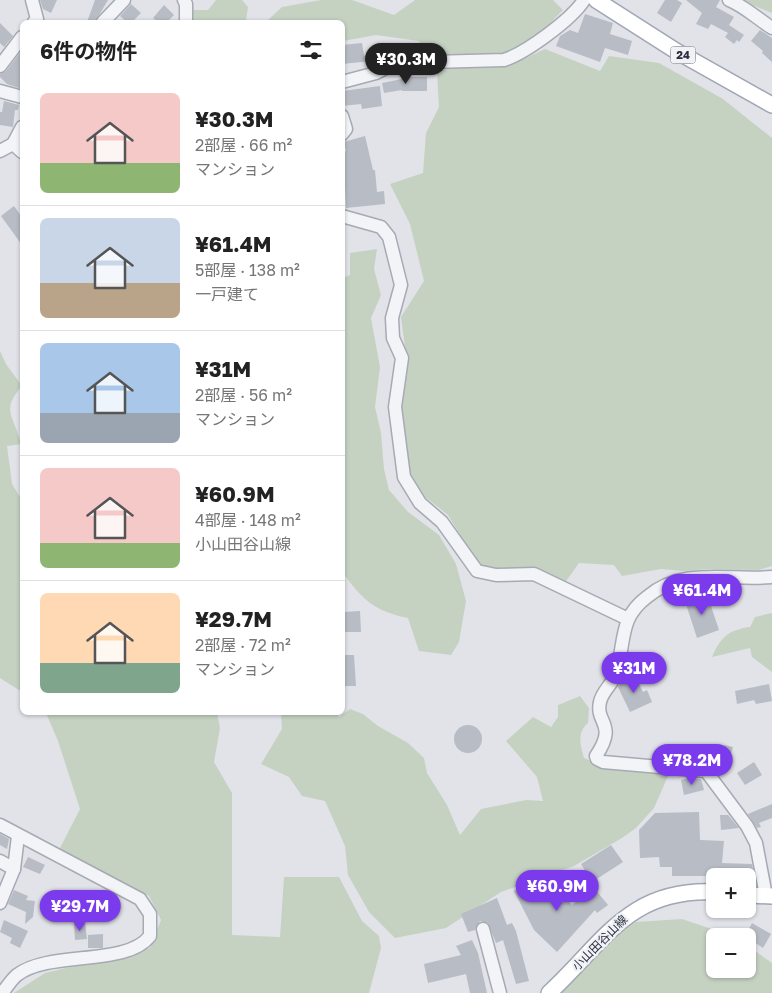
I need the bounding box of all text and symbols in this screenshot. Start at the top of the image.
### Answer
icon: filters [297,36,325,64]
text: 6件の物件 [40,38,137,64]
pin: ¥30.3M [365,42,447,85]
road number: 24 [670,46,696,64]
text: ¥30.3M [376,49,436,69]
text: ¥30.3M [195,106,274,132]
icon: home [80,113,140,173]
text: 2部屋 · 66 m² [195,135,292,155]
text: マンション [195,159,275,179]
text: ¥61.4M [195,231,272,257]
icon: home [80,238,140,298]
text: 5部屋 · 138 m² [195,260,300,280]
text: 一戸建て [195,284,259,304]
text: ¥31M [195,356,251,382]
icon: home [80,363,140,423]
text: 2部屋 · 56 m² [195,385,292,405]
text: マンション [195,409,275,429]
text: ¥60.9M [195,481,275,507]
icon: home [80,488,140,548]
text: 4部屋 · 148 m² [195,510,301,530]
text: 小山田谷山線 [195,534,291,554]
pin: ¥61.4M [661,574,743,616]
text: ¥61.4M [673,580,731,600]
text: ¥29.7M [195,606,272,632]
icon: home [80,613,140,673]
text: 2部屋 · 72 m² [195,635,291,655]
pin: ¥31M [604,652,664,694]
text: ¥31M [613,658,655,678]
text: マンション [195,659,275,679]
pin: ¥78.2M [651,744,733,786]
text: ¥78.2M [663,750,721,770]
map controls [706,868,756,978]
button: + [706,868,756,918]
pin: ¥60.9M [516,870,598,912]
text: ¥60.9M [527,876,587,896]
pin: ¥29.7M [39,890,121,932]
text: ¥29.7M [51,896,109,916]
street label: 小山田谷山線 [569,912,630,973]
button: − [706,928,756,978]

